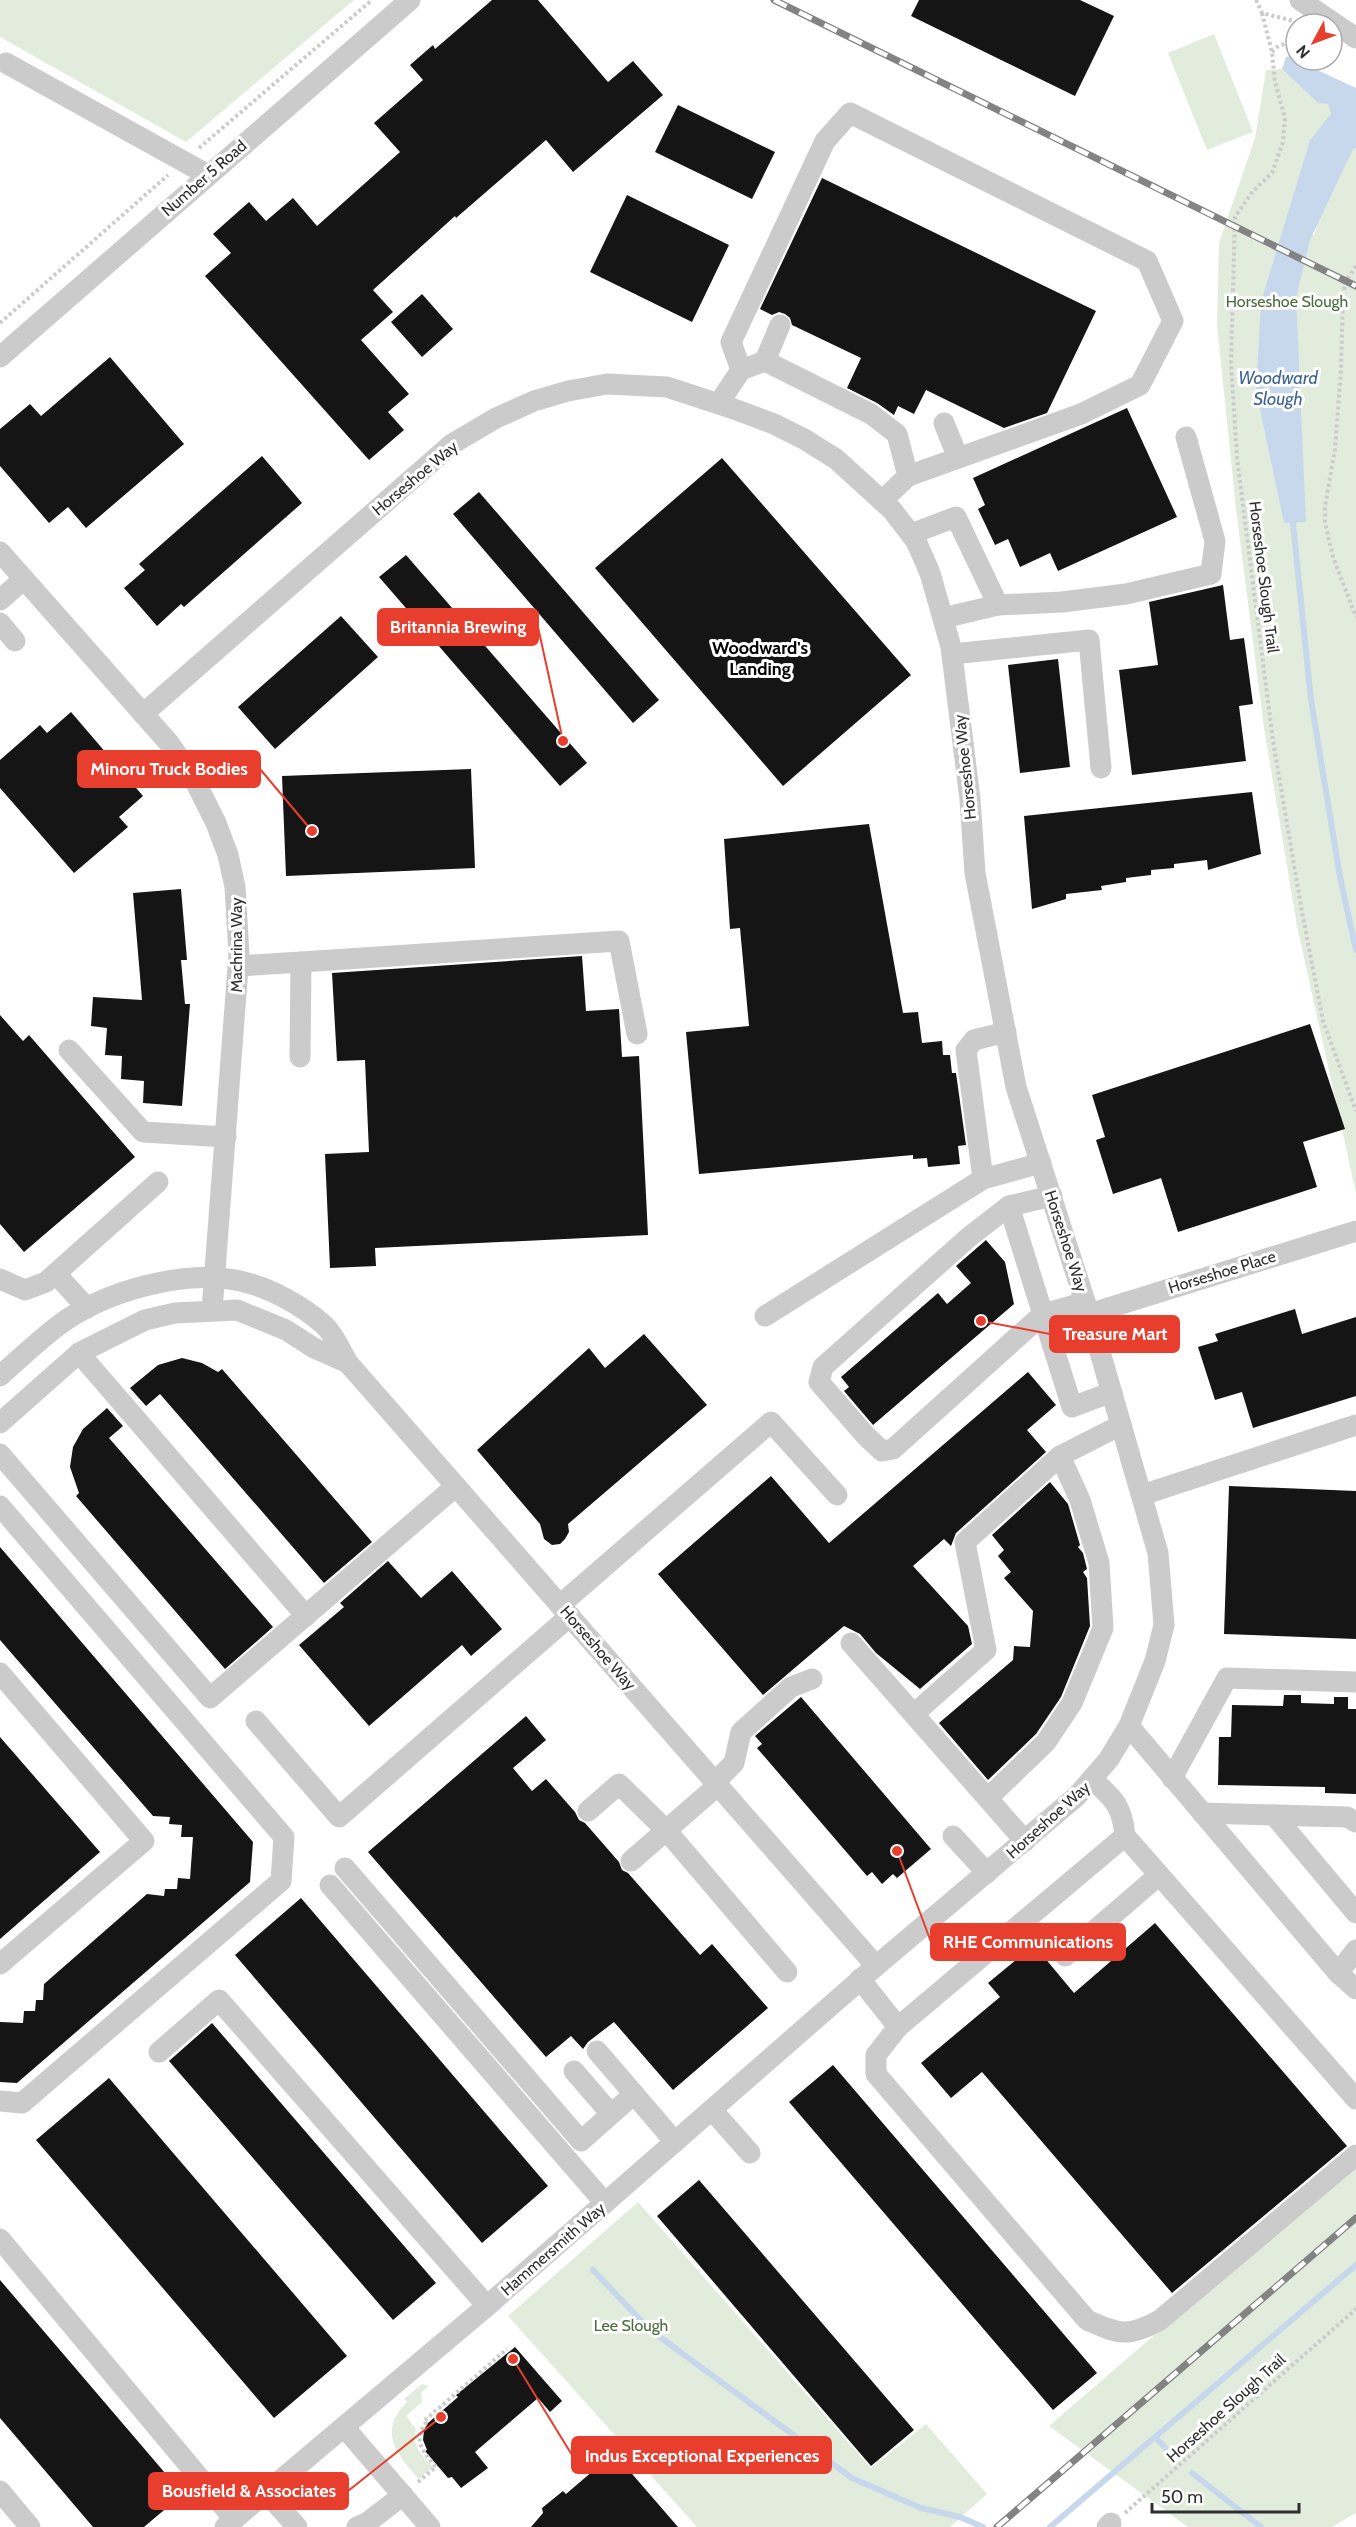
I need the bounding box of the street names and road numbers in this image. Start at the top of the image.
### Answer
street label: Number 5 Road [158,136,250,220]
street label: Horseshoe Way [368,437,462,519]
street label: Horseshoe Slough Trail [1245,500,1283,654]
street label: Horseshoe Way [950,714,980,820]
street label: Machrina Way [227,897,246,993]
street label: Horseshoe Way [1041,1188,1091,1294]
street label: Horseshoe Place [1166,1247,1278,1297]
street label: Horseshoe Way [556,1602,640,1694]
street label: Horseshoe Way [1002,1778,1094,1862]
street label: Hammersmith Way [497,2199,609,2299]
street label: Horseshoe Slough Trail [1163,2350,1289,2466]

